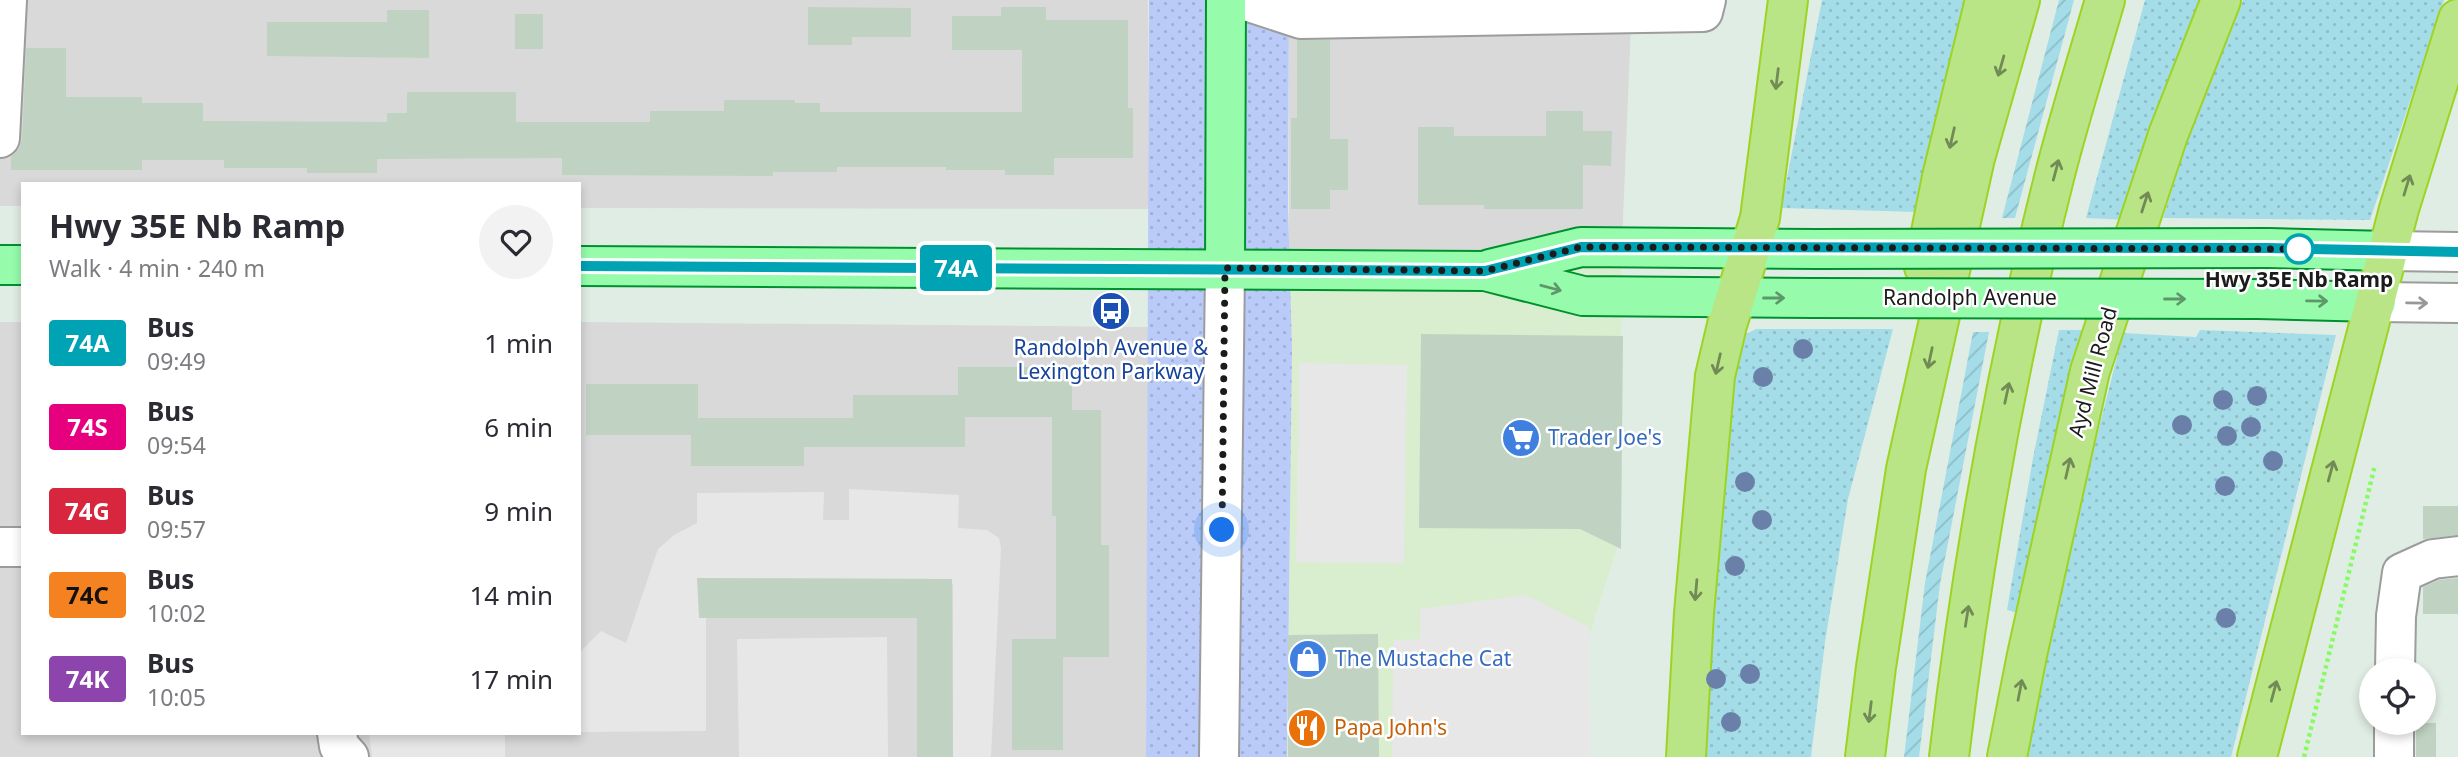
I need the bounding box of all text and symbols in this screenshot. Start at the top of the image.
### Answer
one-way arrow [1994,54,2007,76]
one-way arrow [1770,67,1783,90]
one-way arrow [1944,126,1958,149]
one-way arrow [2050,160,2063,182]
one-way arrow [2401,174,2414,196]
one-way arrow [2140,192,2153,214]
text: Hwy 35E Nb Ramp [49,203,345,248]
button: heart [479,205,553,279]
marker: Hwy 35E Nb Ramp [2284,234,2314,264]
line badge: 74A [916,245,996,291]
text: 74A [934,251,978,284]
text: Walk · 4 min · 240 m [49,252,265,284]
place label: Hwy 35E Nb Ramp [2205,265,2393,293]
one-way arrow [1539,282,1562,295]
street label: Randolph Avenue [1883,283,2057,311]
bus stop icon: Randolph Avenue & Lexington Parkway [1090,290,1132,332]
one-way arrow [1762,291,1785,305]
one-way arrow [2163,292,2186,306]
one-way arrow [2305,294,2328,307]
one-way arrow [2405,297,2428,310]
street label: Ayd Mill Road [2061,304,2123,440]
text: Bus [147,309,194,345]
text: 1 min [484,325,553,361]
text: 74A [65,326,110,359]
place label: Randolph Avenue & Lexington Parkway [1014,333,1209,385]
text: 09:49 [147,345,206,377]
one-way arrow [1923,346,1936,369]
one-way arrow [1711,352,1724,375]
one-way arrow [2001,382,2014,405]
text: Bus [147,393,194,429]
text: 6 min [484,409,553,445]
text: 74S [67,410,108,443]
supermarket icon: Trader Joe's [1500,417,1542,459]
place label: Trader Joe's [1548,423,1662,451]
text: 09:54 [147,429,206,461]
one-way arrow [2062,457,2075,479]
one-way arrow [2325,460,2338,483]
text: Bus [147,477,194,513]
text: 9 min [484,493,553,529]
text: 74G [65,494,110,527]
your location [1204,512,1239,547]
text: 09:57 [147,513,206,545]
text: Bus [147,561,194,597]
text: 14 min [469,577,553,613]
text: 74C [66,578,109,611]
one-way arrow [1689,578,1702,601]
text: 10:02 [147,597,206,629]
one-way arrow [1961,606,1974,628]
shop icon: The Mustache Cat [1287,638,1329,680]
place label: The Mustache Cat [1335,644,1512,672]
text: Bus [147,645,194,681]
map controls [2359,658,2436,735]
button: locate [2359,658,2436,735]
text: 17 min [469,661,553,697]
text: 74K [66,662,109,695]
one-way arrow [2014,679,2028,702]
one-way arrow [2268,680,2281,703]
text: 10:05 [147,681,206,713]
one-way arrow [1864,700,1877,723]
restaurant icon: Papa John's [1286,707,1328,749]
place label: Papa John's [1334,713,1447,741]

